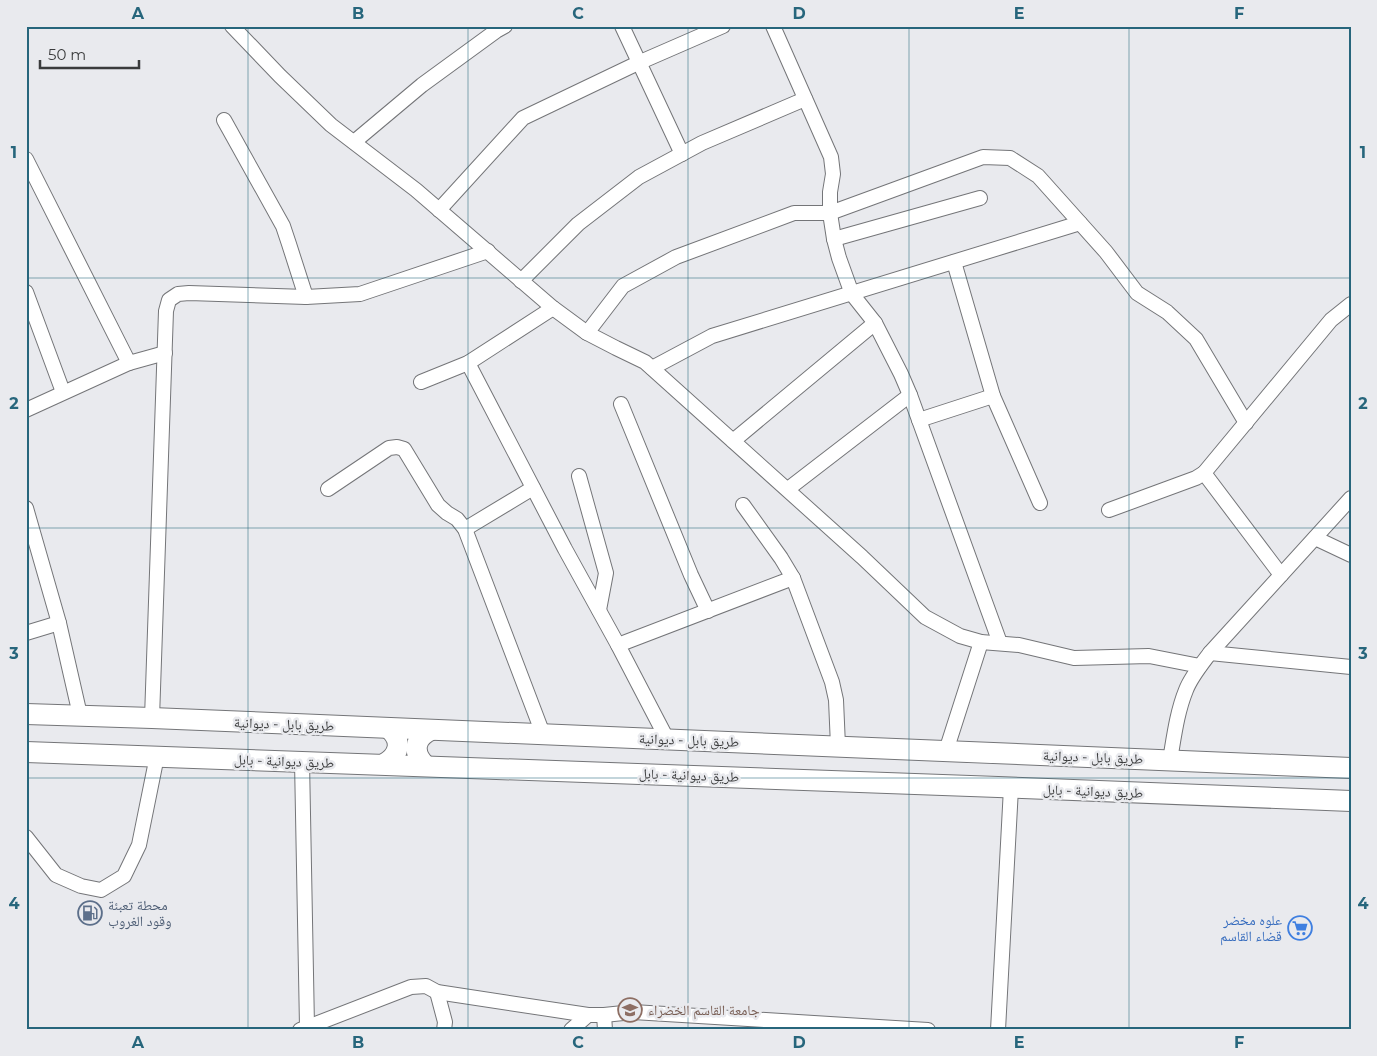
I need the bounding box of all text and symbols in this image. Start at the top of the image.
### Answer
text: A [131,4,145,23]
text: B [352,4,364,23]
text: C [572,4,584,23]
text: D [792,4,806,23]
text: E [1014,4,1024,23]
text: F [1234,4,1244,23]
scale bar [40,38,139,70]
text: 50 m [48,45,86,64]
text: 1 [11,143,17,162]
text: 1 [1360,143,1366,162]
text: 2 [9,394,19,413]
text: 2 [1358,394,1368,413]
text: 3 [8,644,19,663]
text: 3 [1357,644,1368,663]
street label: طريق بابل - ديوانية [234,713,334,736]
street label: طريق بابل - ديوانية [639,729,739,752]
street label: طريق بابل - ديوانية [1043,746,1143,769]
street label: طريق ديوانية - بابل [234,750,334,773]
street label: طريق ديوانية - بابل [639,764,739,787]
street label: طريق ديوانية - بابل [1043,780,1143,803]
text: 4 [8,894,20,913]
text: 4 [1357,894,1369,913]
place label: محطة تعبئة وقود الغروب [108,896,172,930]
fuel station icon: محطة تعبئة وقود الغروب [77,900,103,926]
place label: علوه مخضر قضاء القاسم [1220,911,1282,946]
supermarket icon: علوه مخضر قضاء القاسم [1287,915,1313,941]
school or university icon: جامعة القاسم الخضراء [617,997,643,1023]
place label: جامعة القاسم الخضراء [648,1001,760,1020]
text: A [131,1033,145,1052]
text: B [352,1033,364,1052]
text: C [572,1033,584,1052]
text: D [792,1033,806,1052]
text: E [1014,1033,1024,1052]
text: F [1234,1033,1244,1052]

